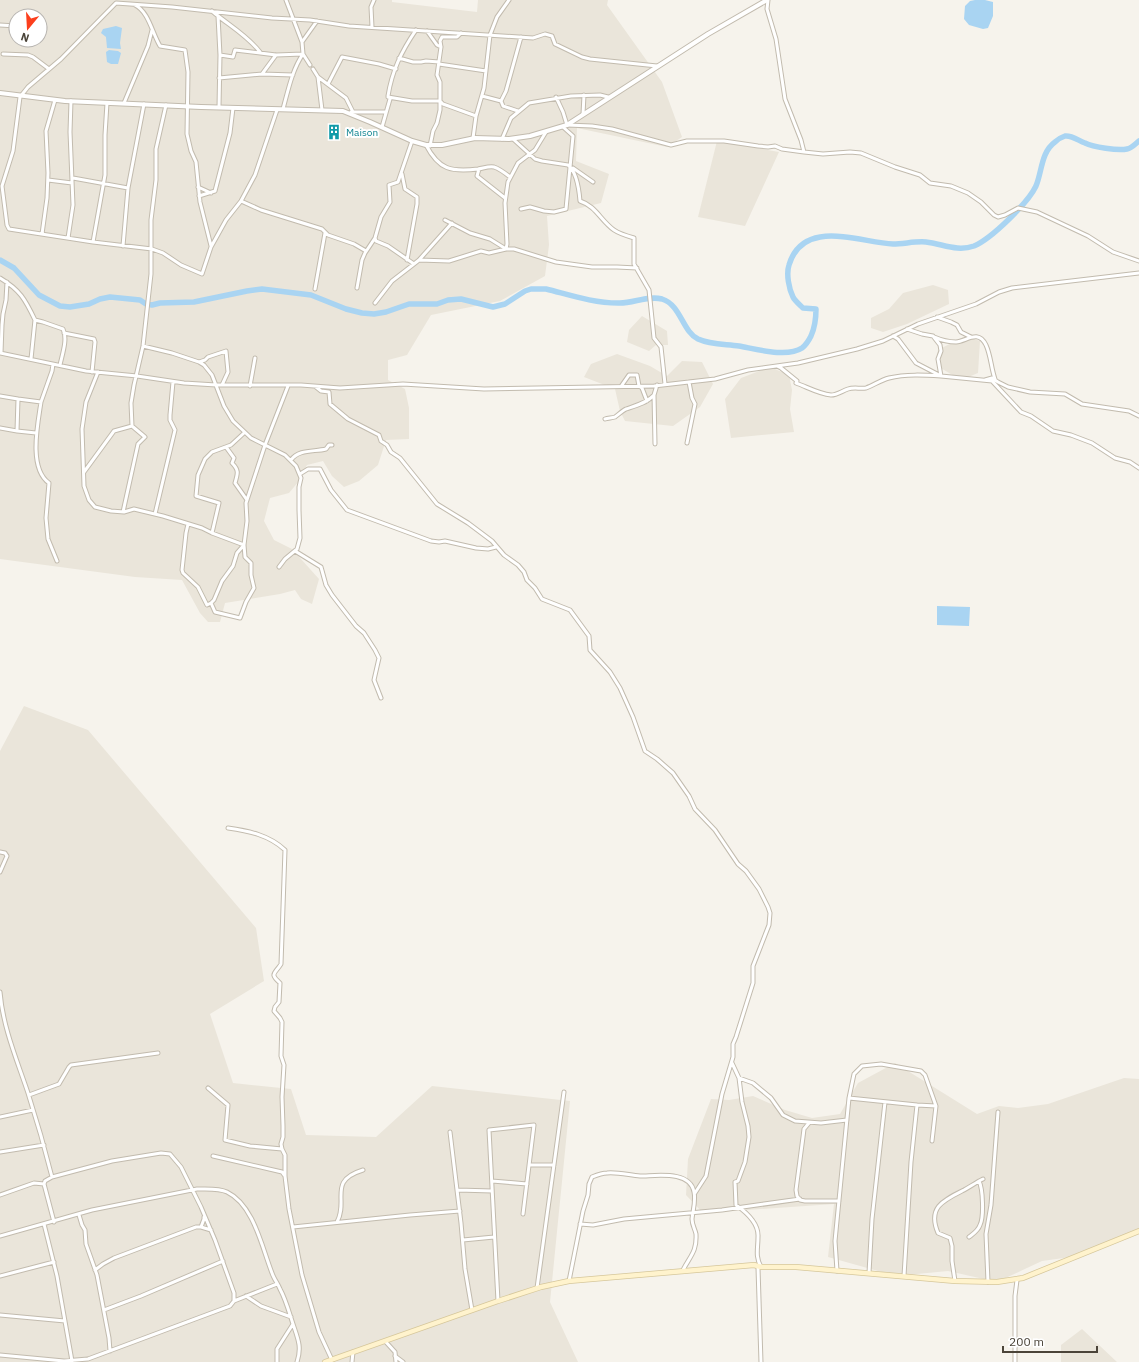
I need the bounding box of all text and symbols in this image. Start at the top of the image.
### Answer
north arrow [8,8,48,48]
text: N [19,30,31,45]
building icon: Maison [325,123,343,141]
place label: Maison [346,126,378,139]
scale bar [1003,1328,1097,1354]
text: 200 m [1009,1334,1044,1349]

